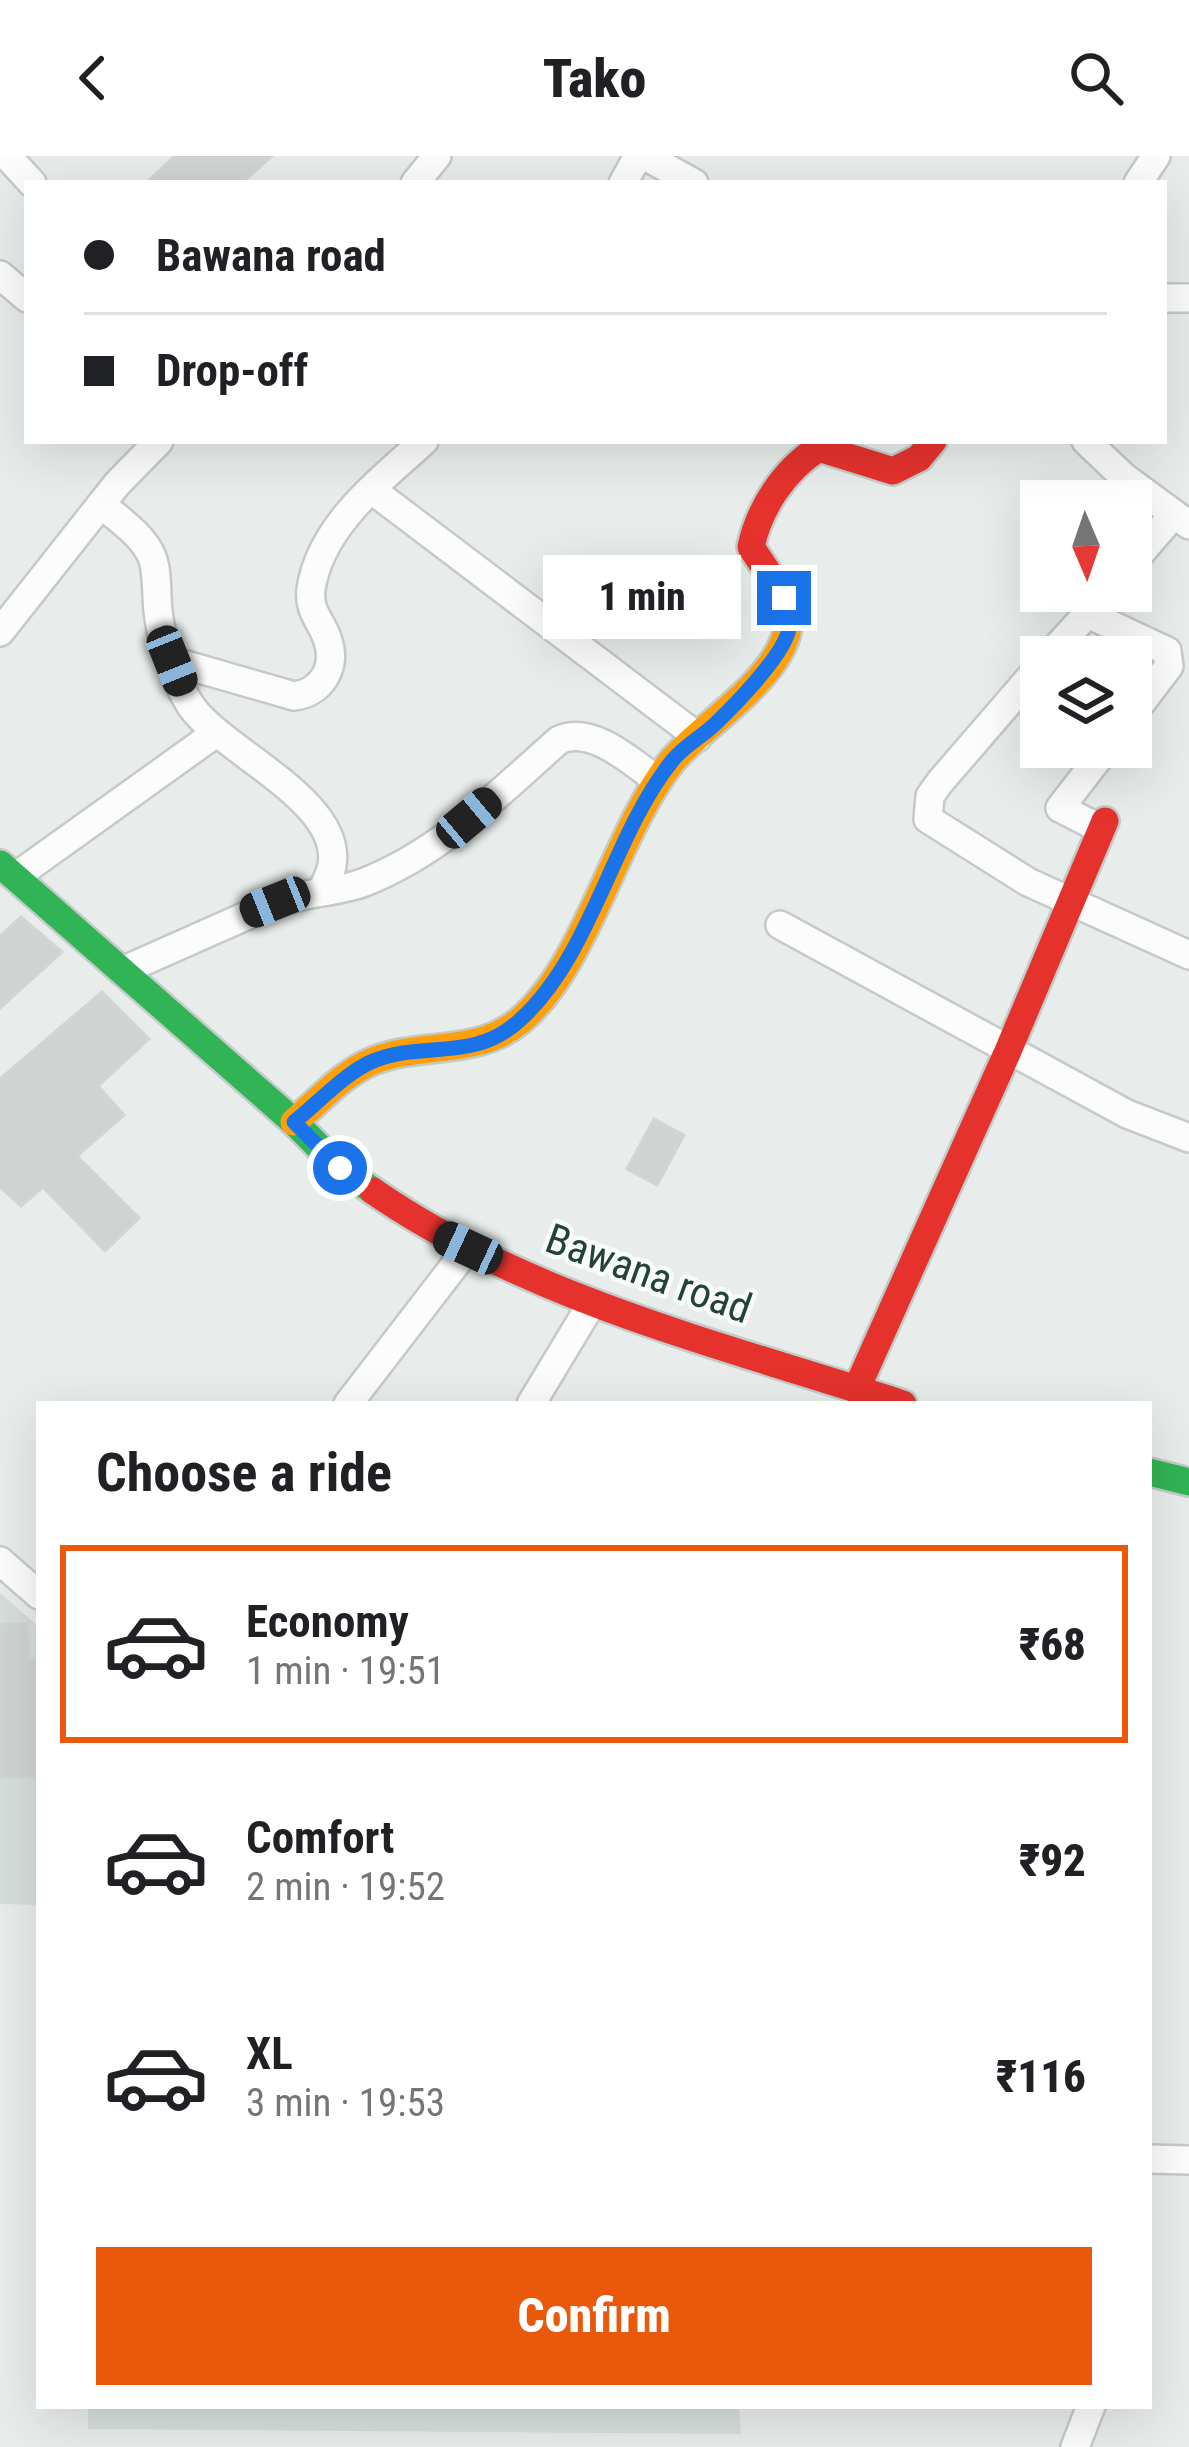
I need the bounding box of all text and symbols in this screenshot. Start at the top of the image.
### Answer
icon: back [60,45,126,111]
icon: search [1063,45,1129,111]
text: Tako [543,47,646,110]
text: Bawana road [156,229,386,282]
text: Drop-off [156,344,308,397]
north arrow [1020,480,1152,612]
map controls [1020,480,1152,768]
callout: 1 min [544,556,742,640]
route end [757,571,811,625]
text: 1 min [599,574,685,620]
car [142,621,202,701]
button: layers [1020,636,1152,768]
car [430,781,508,855]
car [235,872,315,932]
route start [313,1141,367,1195]
street label: Bawana road [539,1214,758,1333]
car [428,1216,508,1280]
text: Choose a ride [96,1441,392,1504]
icon: car [102,1590,210,1698]
text: Economy [246,1595,409,1648]
text: ₹68 [1019,1618,1086,1671]
text: 1 min · 19:51 [246,1648,445,1694]
icon: car [102,1806,210,1914]
text: Comfort [246,1811,394,1864]
text: ₹92 [1019,1834,1086,1887]
text: 2 min · 19:52 [246,1864,445,1910]
icon: car [102,2022,210,2130]
text: XL [246,2027,293,2080]
text: ₹116 [996,2050,1086,2103]
text: 3 min · 19:53 [246,2080,445,2126]
button: Confirm [96,2247,1092,2385]

